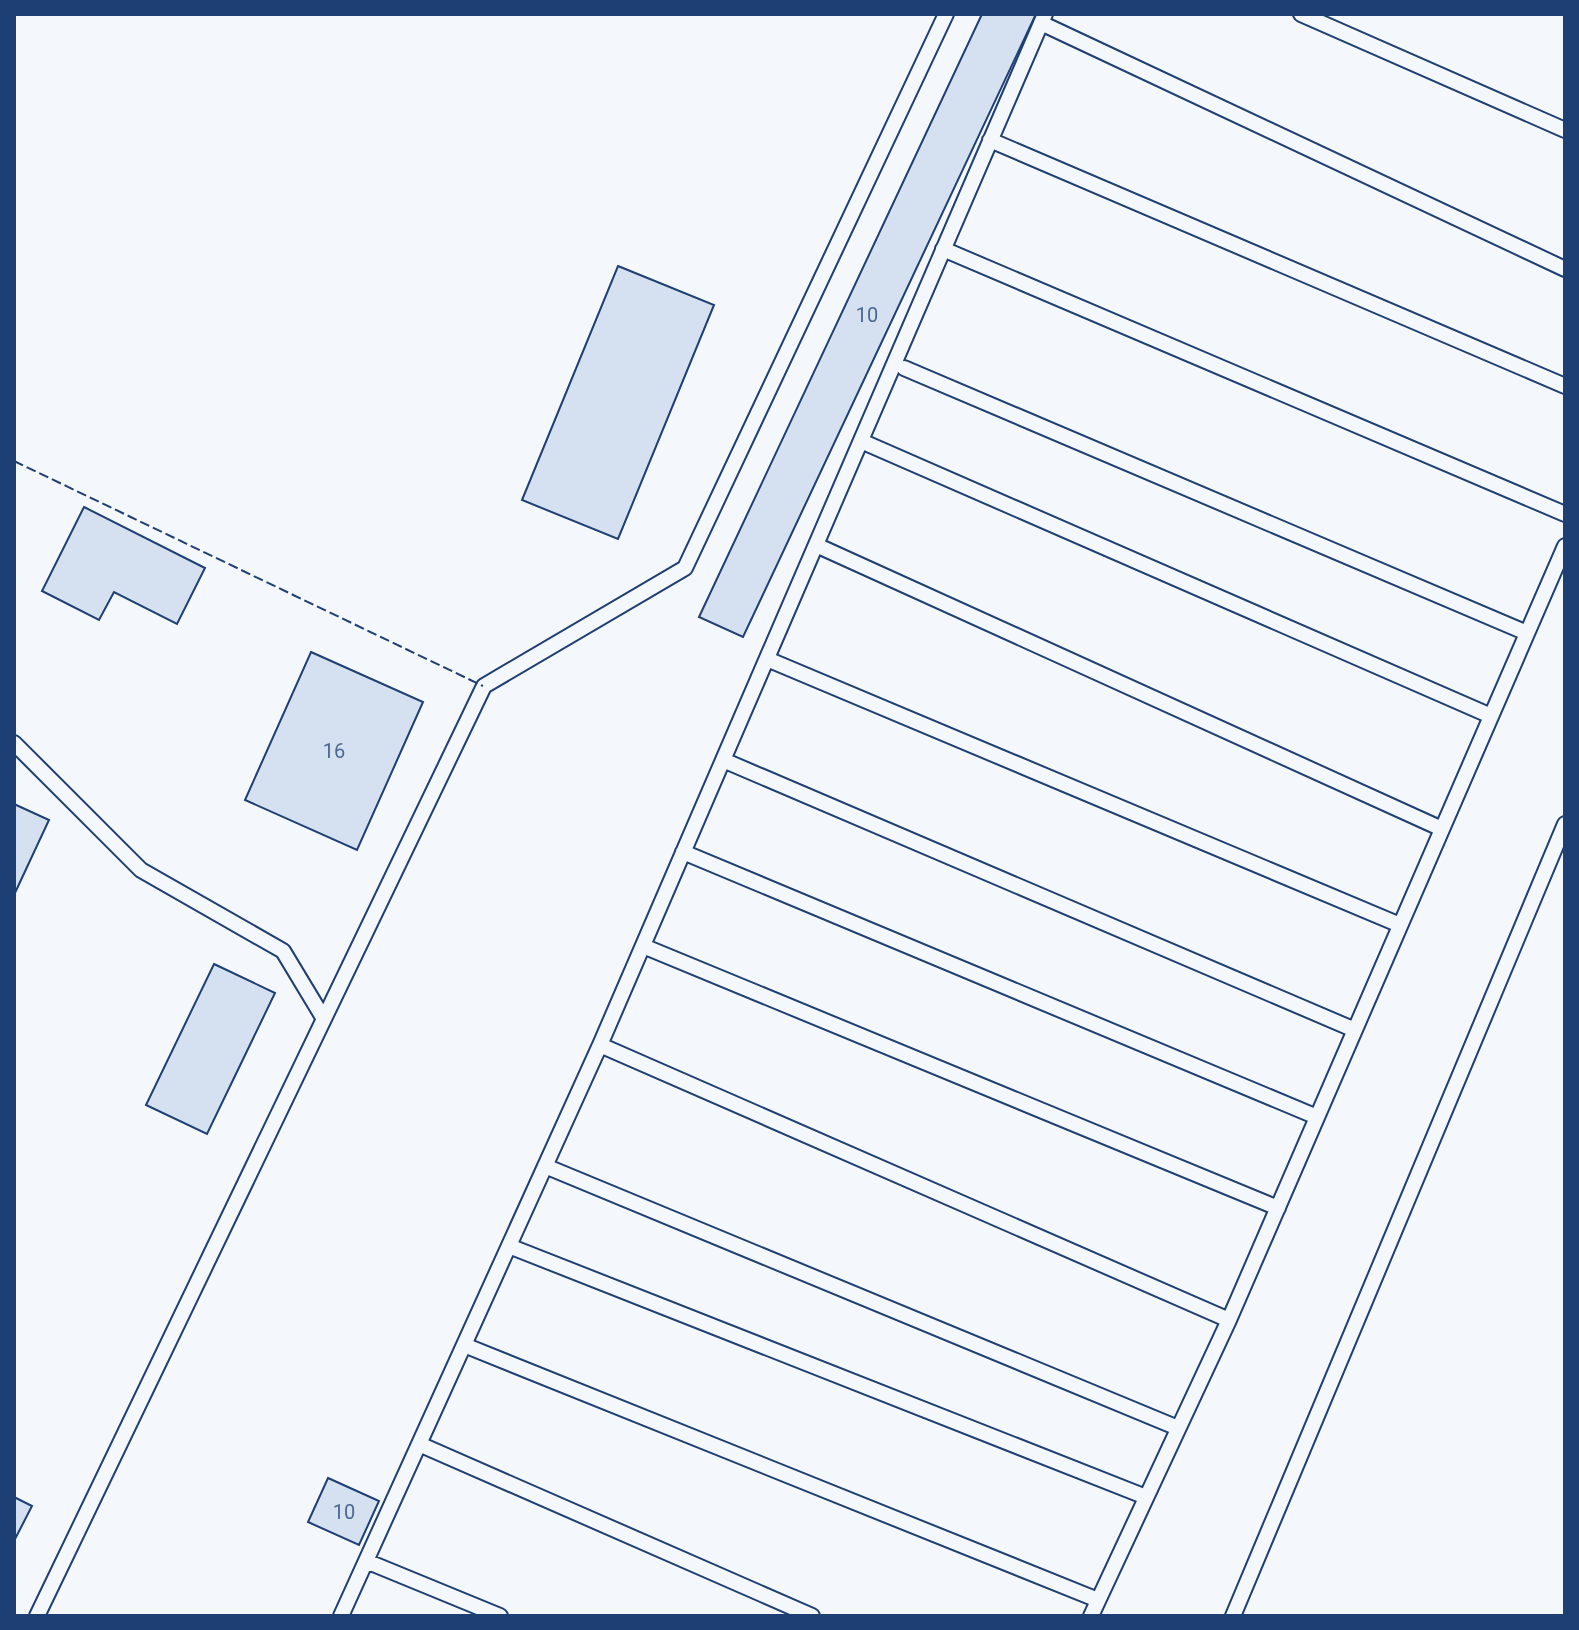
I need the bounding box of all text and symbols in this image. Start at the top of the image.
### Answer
house number: 10 [856,303,878,327]
house number: 16 [323,739,345,763]
house number: 10 [333,1500,355,1524]

